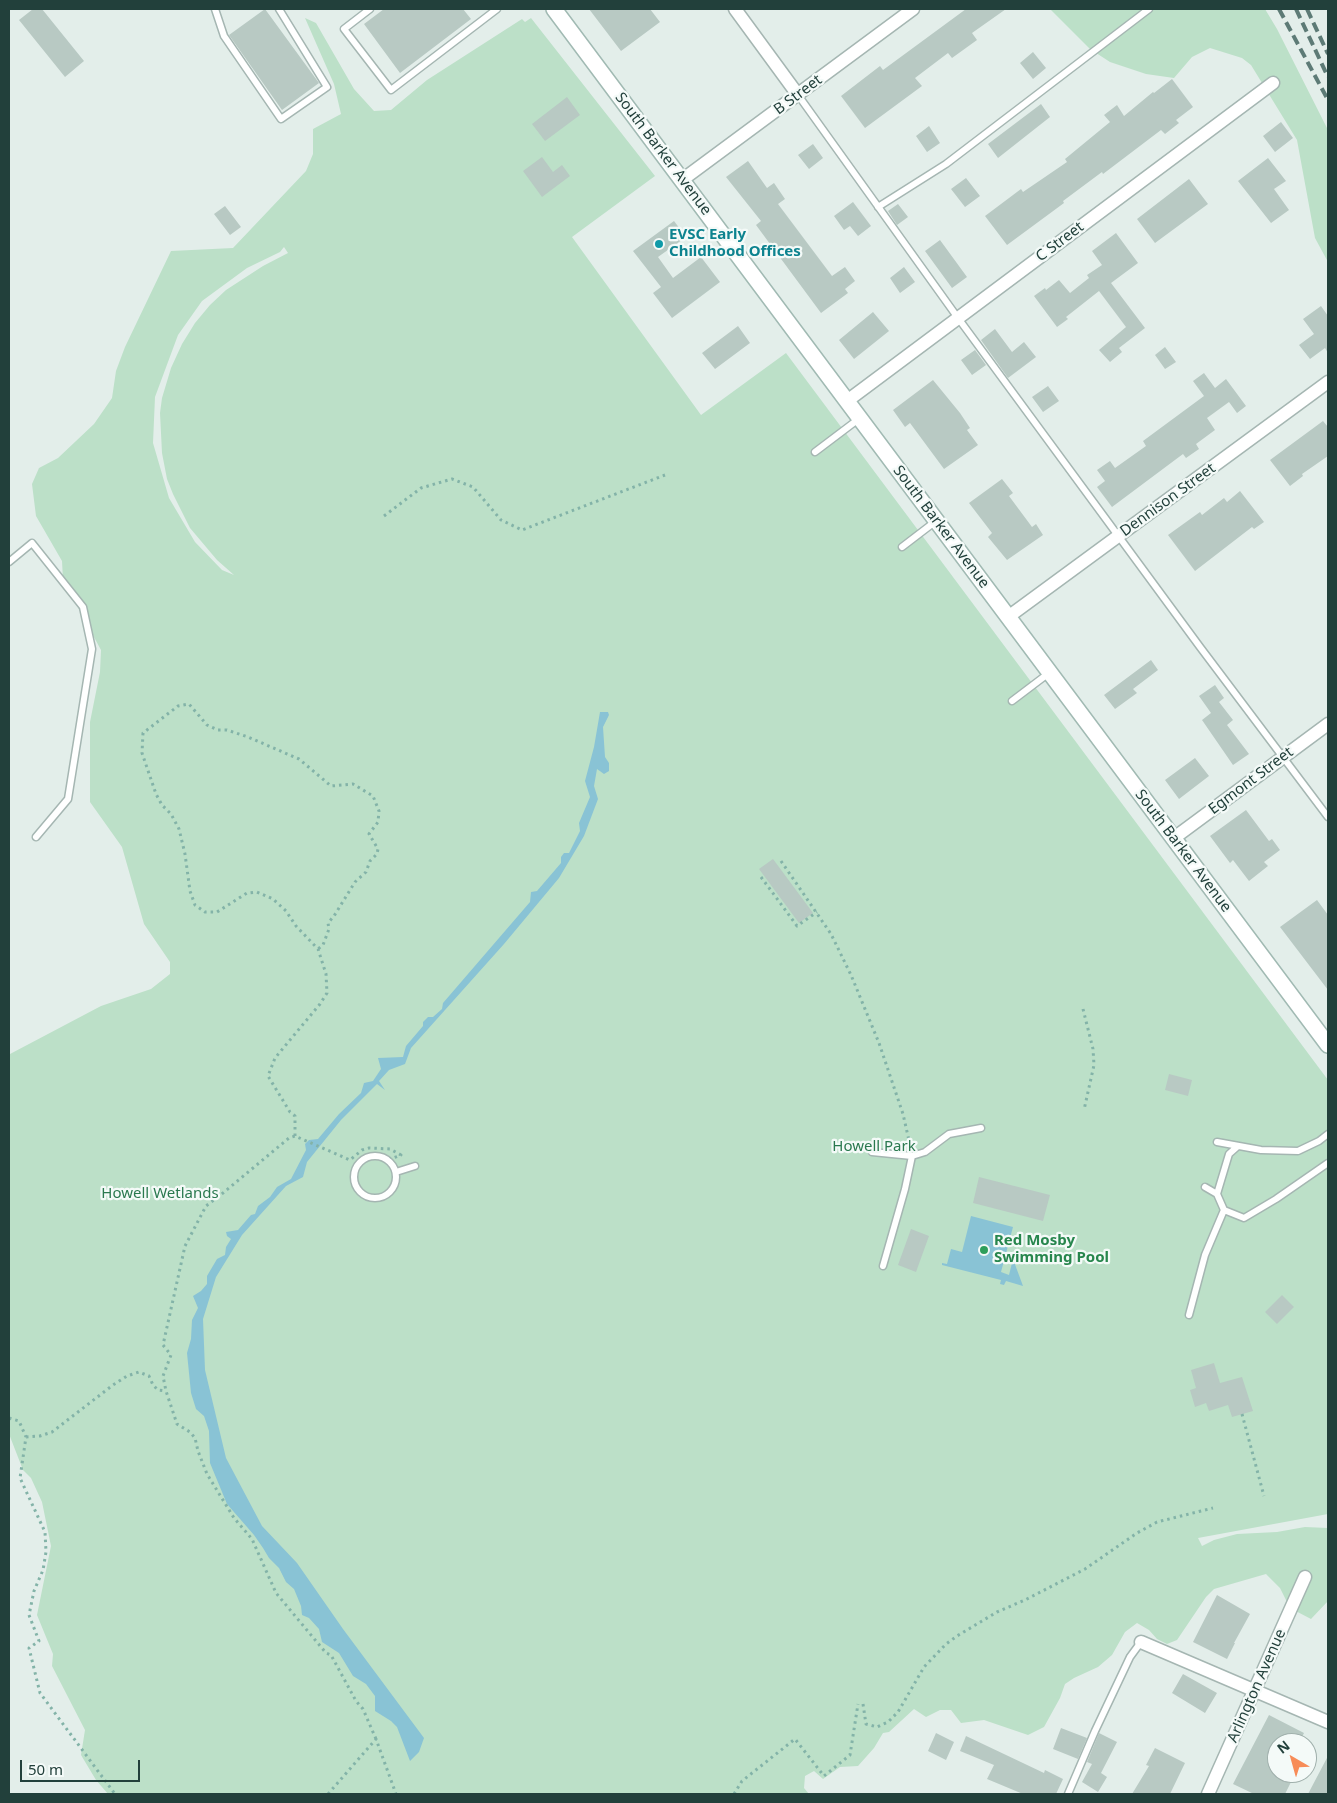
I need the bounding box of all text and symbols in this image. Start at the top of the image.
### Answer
street label: B Street [770,71,826,119]
street label: South Barker Avenue [611,89,715,219]
street label: C Street [1033,218,1087,266]
place label: EVSC Early Childhood Offices [669,226,801,261]
marker: EVSC Early Childhood Offices [653,238,665,250]
street label: Dennison Street [1117,459,1219,541]
street label: South Barker Avenue [889,462,993,592]
street label: Egmont Street [1205,743,1297,819]
street label: South Barker Avenue [1131,786,1235,916]
park label: Howell Park [832,1138,916,1156]
park label: Howell Wetlands [101,1185,219,1203]
place label: Red Mosby Swimming Pool [994,1232,1109,1267]
marker: Red Mosby Swimming Pool [978,1244,990,1256]
street label: Arlington Avenue [1224,1626,1290,1746]
north arrow [1267,1733,1317,1783]
text: N [1273,1736,1293,1758]
scale bar [22,1750,142,1782]
text: 50 m [28,1759,63,1779]

